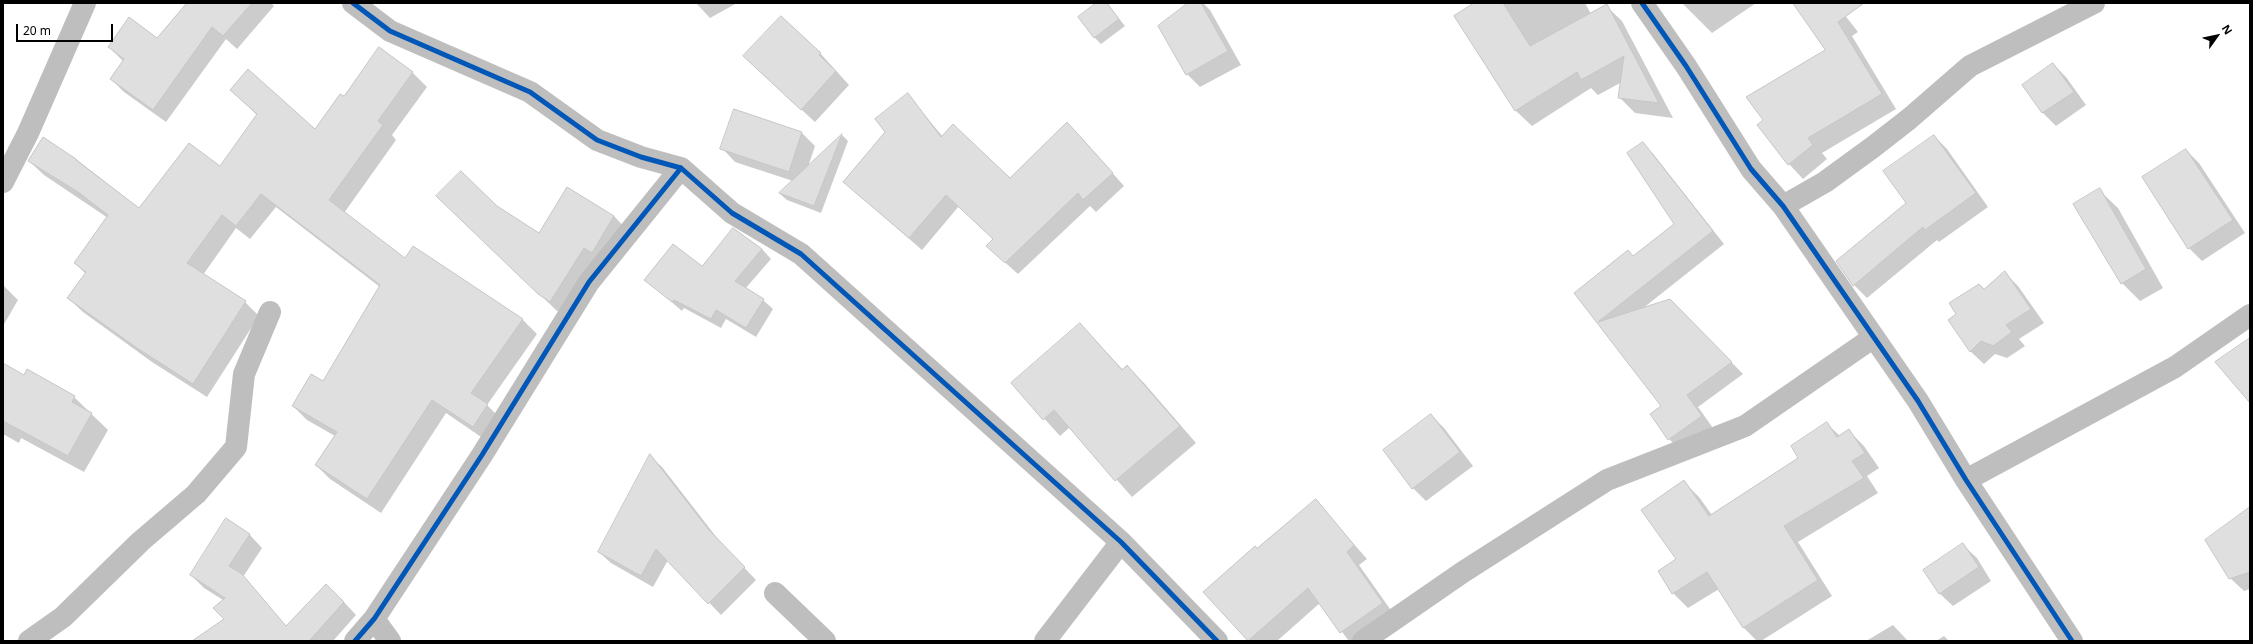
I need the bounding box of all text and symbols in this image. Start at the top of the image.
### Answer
scale bar [18,16,115,42]
north arrow [2197,16,2237,56]
text: N [2219,21,2236,37]
text: 20 m [23,22,51,39]

